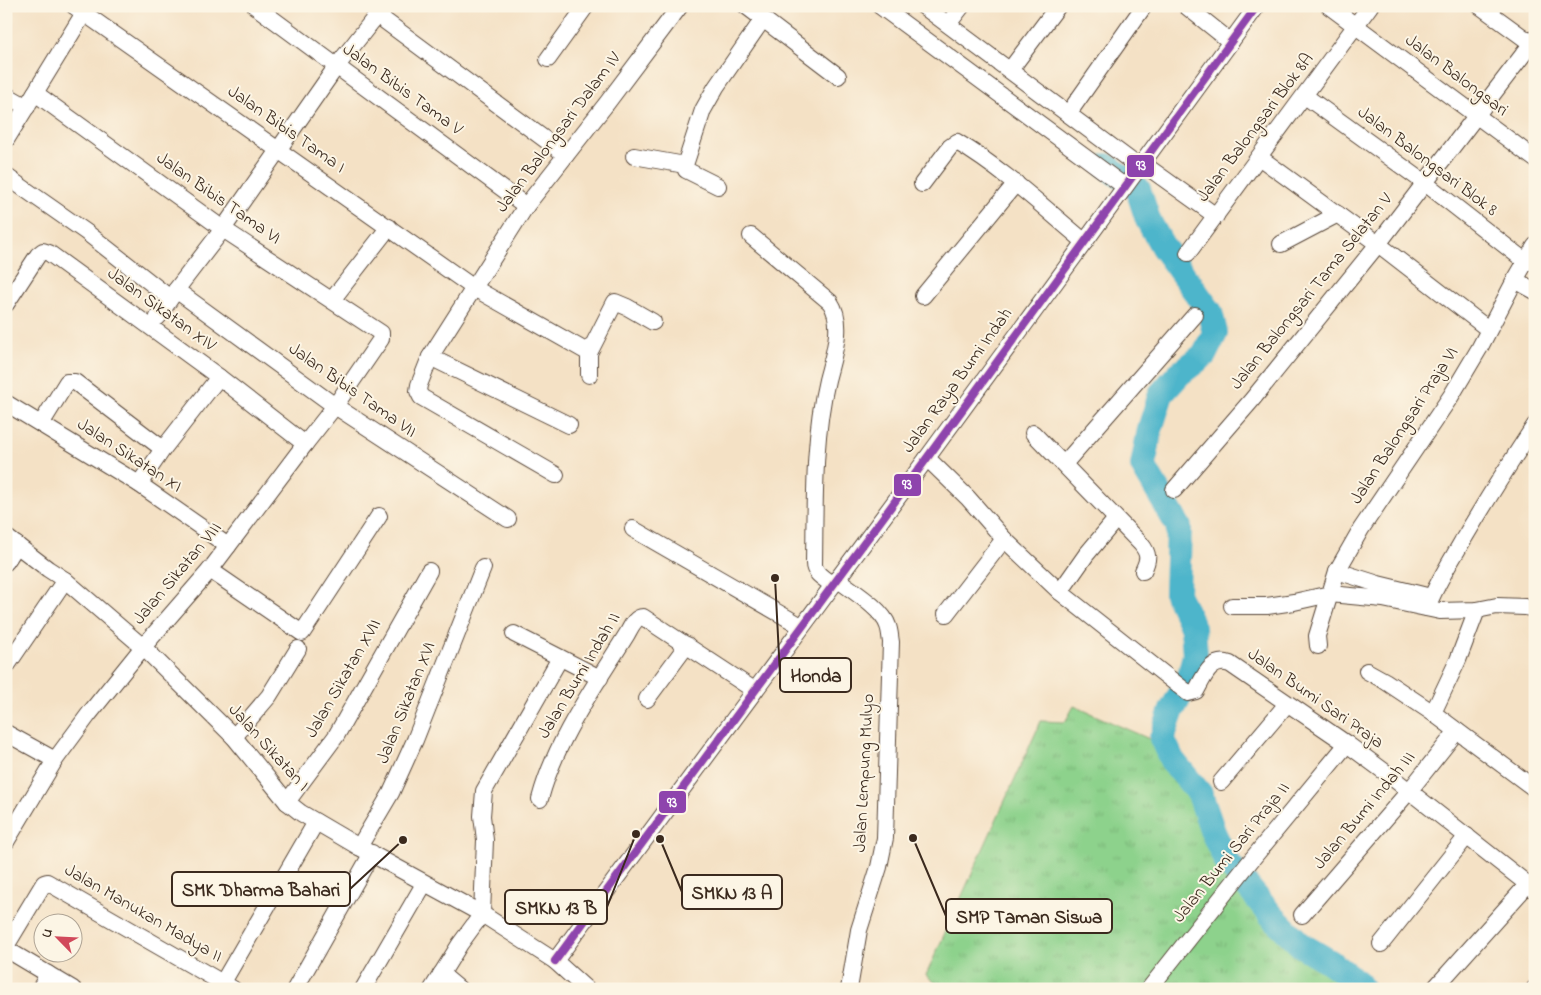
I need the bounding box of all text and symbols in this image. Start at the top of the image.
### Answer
street label: Jalan Balongsari [1398,28,1513,124]
street label: Jalan Bibis Tama V [336,37,468,143]
street label: Jalan Balongsari Dalam IV [490,47,629,219]
street label: Jalan Balongsari Blok 8A [1191,48,1322,209]
street label: Jalan Bibis Tama I [222,80,350,180]
street label: Jalan Balongsari Blok 8 [1351,100,1503,224]
street label: Jalan Bibis Tama VI [150,146,286,252]
line badge: 93 [1126,154,1155,178]
text: 93 [1135,156,1146,177]
street label: Jalan Balongsari Tama Selatan V [1224,188,1401,396]
street label: Jalan Sikatan XIV [101,262,221,359]
street label: Jalan Raya Bumi Indah [896,303,1020,459]
street label: Jalan Bibis Tama VII [282,337,422,445]
street label: Jalan Balongsari Praja VI [1344,342,1467,510]
street label: Jalan Sikatan XI [71,412,187,500]
line badge: 93 [893,473,922,497]
text: 93 [901,475,912,496]
street label: Jalan Sikatan VIII [127,517,229,631]
street label: Jalan Bumi Indah II [532,608,628,744]
street label: Jalan Sikatan XVII [299,615,389,743]
street label: Jalan Sikatan XVI [371,638,443,768]
street label: Jalan Bumi Sari Praja [1241,642,1389,756]
callout: Honda [780,658,851,692]
text: Honda [790,664,842,691]
street label: Jalan Lempung Mulyo [848,693,883,853]
street label: Jalan Sikatan I [221,698,315,798]
street label: Jalan Bumi Indah III [1308,746,1422,876]
street label: Jalan Bumi Sari Praja II [1167,777,1297,929]
line badge: 93 [658,790,687,814]
text: 93 [666,793,677,814]
street label: Jalan Manukan Madya II [59,858,227,970]
callout: SMK Dharma Bahari [172,872,350,906]
callout: SMKN 13 A [682,875,782,909]
text: SMK Dharma Bahari [182,878,340,905]
text: SMKN 13 A [692,881,773,908]
callout: SMKN 13 B [505,890,607,924]
text: SMKN 13 B [515,896,597,923]
callout: SMP Taman Siswa [946,899,1112,933]
text: SMP Taman Siswa [956,905,1102,932]
north arrow [32,912,82,962]
text: U [36,925,59,942]

